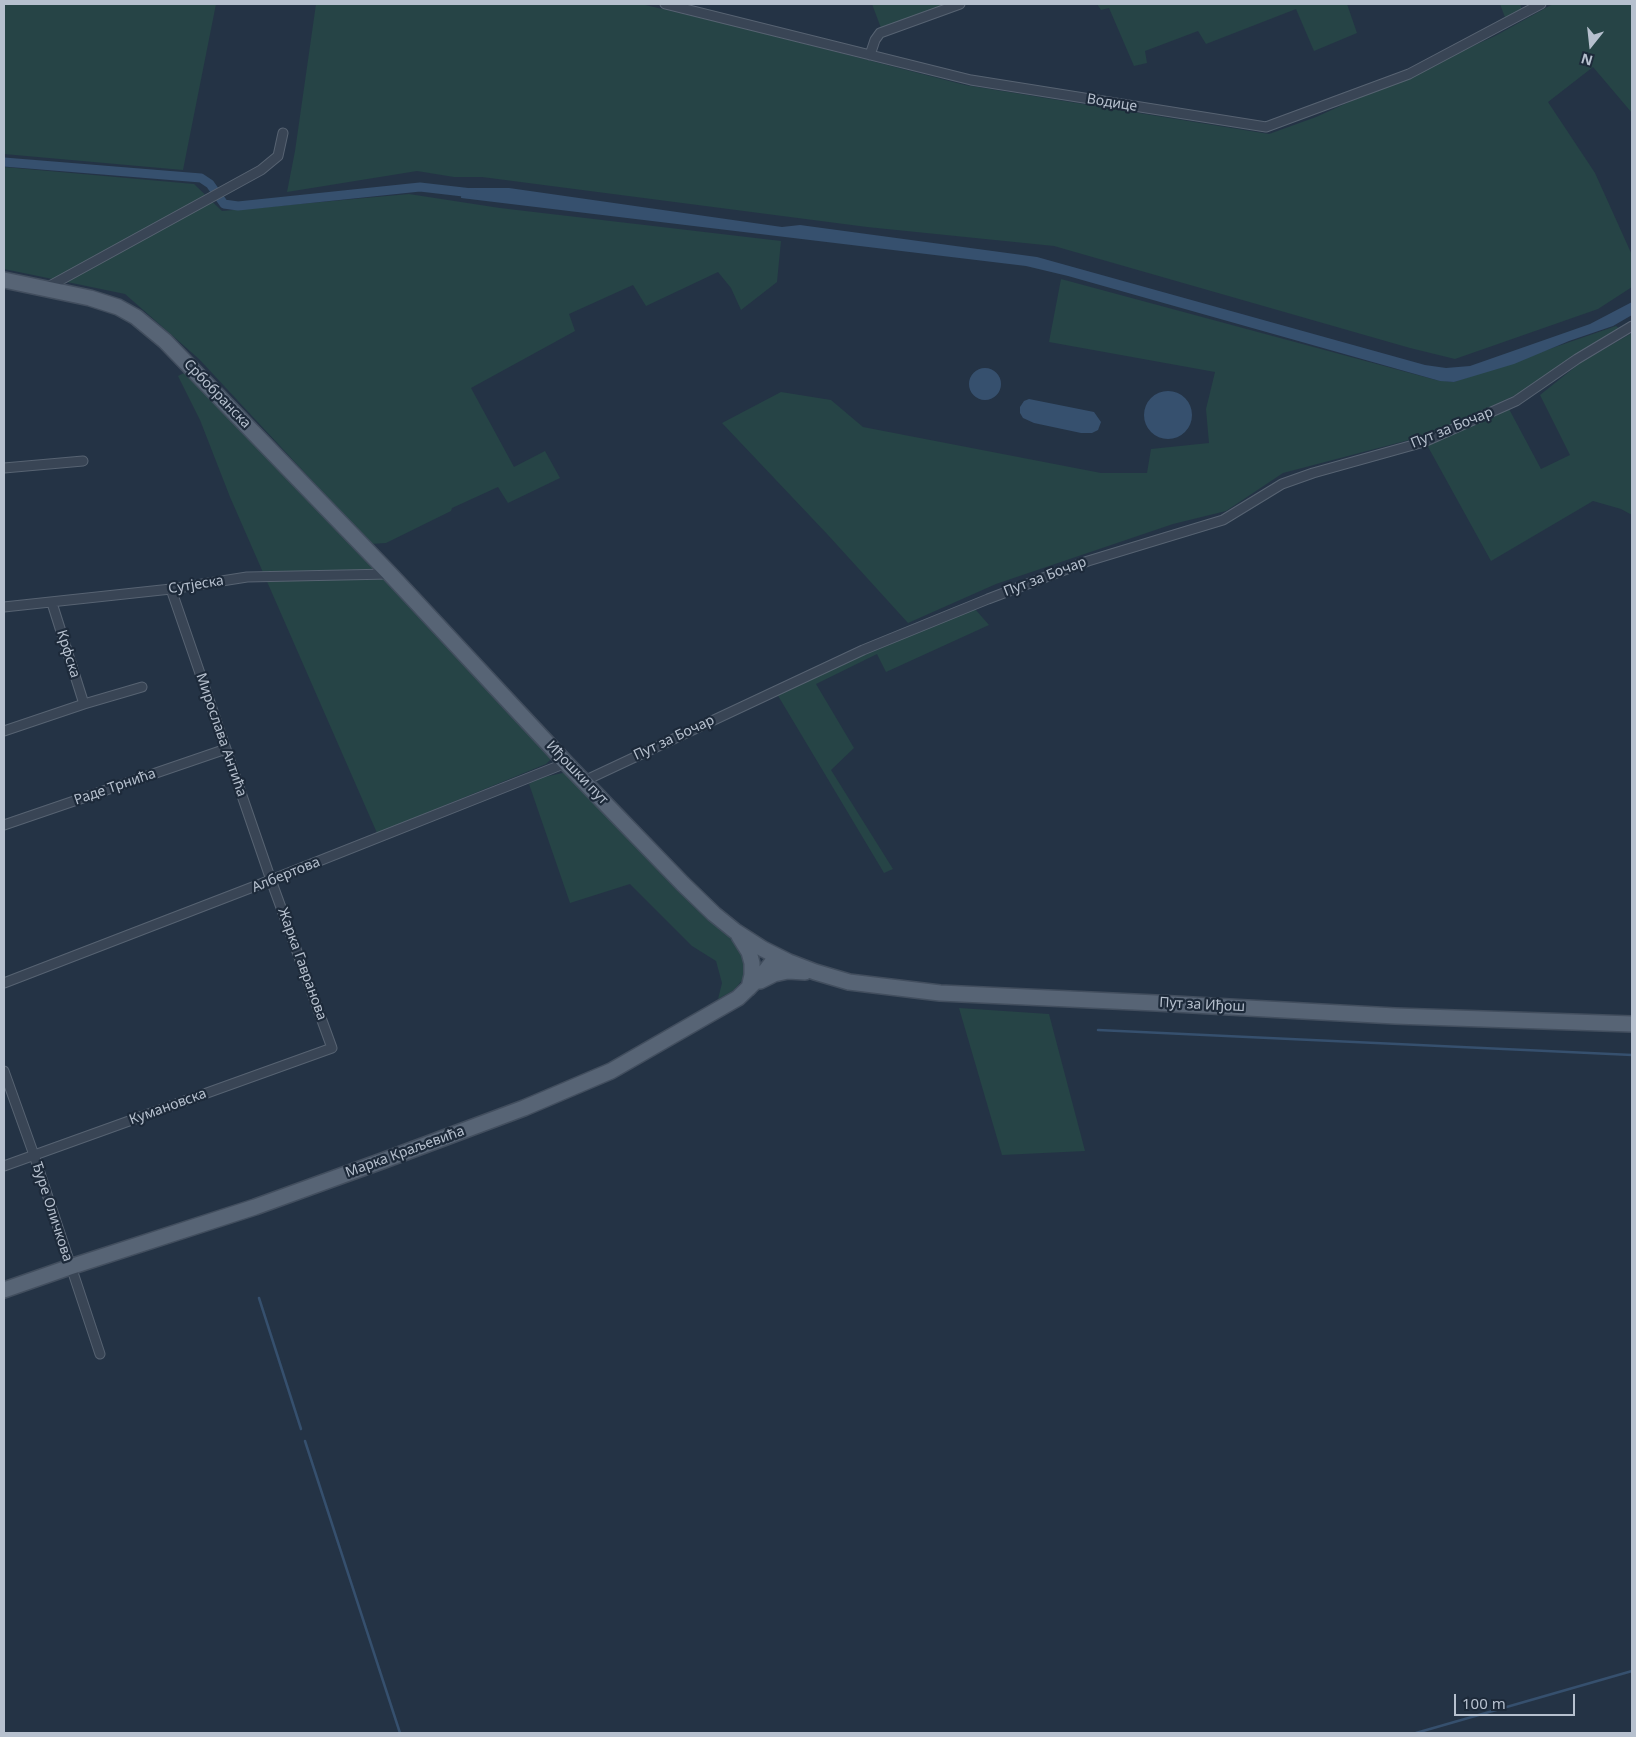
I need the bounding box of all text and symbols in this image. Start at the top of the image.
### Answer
north arrow [1566,20,1616,70]
text: N [1579,49,1595,71]
street label: Водице [1086,91,1138,115]
street label: Србобранска [180,356,254,432]
street label: Пут за Бочар [1408,404,1496,452]
street label: Пут за Бочар [1001,554,1089,600]
street label: Сутјеска [167,572,225,598]
street label: Крфска [53,628,83,680]
street label: Мирослава Антића [192,671,250,799]
street label: Пут за Бочар [631,712,717,764]
street label: Иђошки пут [542,738,612,808]
street label: Раде Трнића [72,765,158,809]
street label: Албертова [249,854,323,896]
street label: Жарка Гавранова [274,905,330,1023]
street label: Пут за Иђош [1159,994,1245,1016]
street label: Кумановска [127,1085,209,1129]
street label: Марка Краљевића [343,1123,467,1181]
street label: Ђуре Оличкова [28,1160,76,1264]
scale bar [1456,1684,1577,1716]
text: 100 m [1462,1693,1506,1713]

